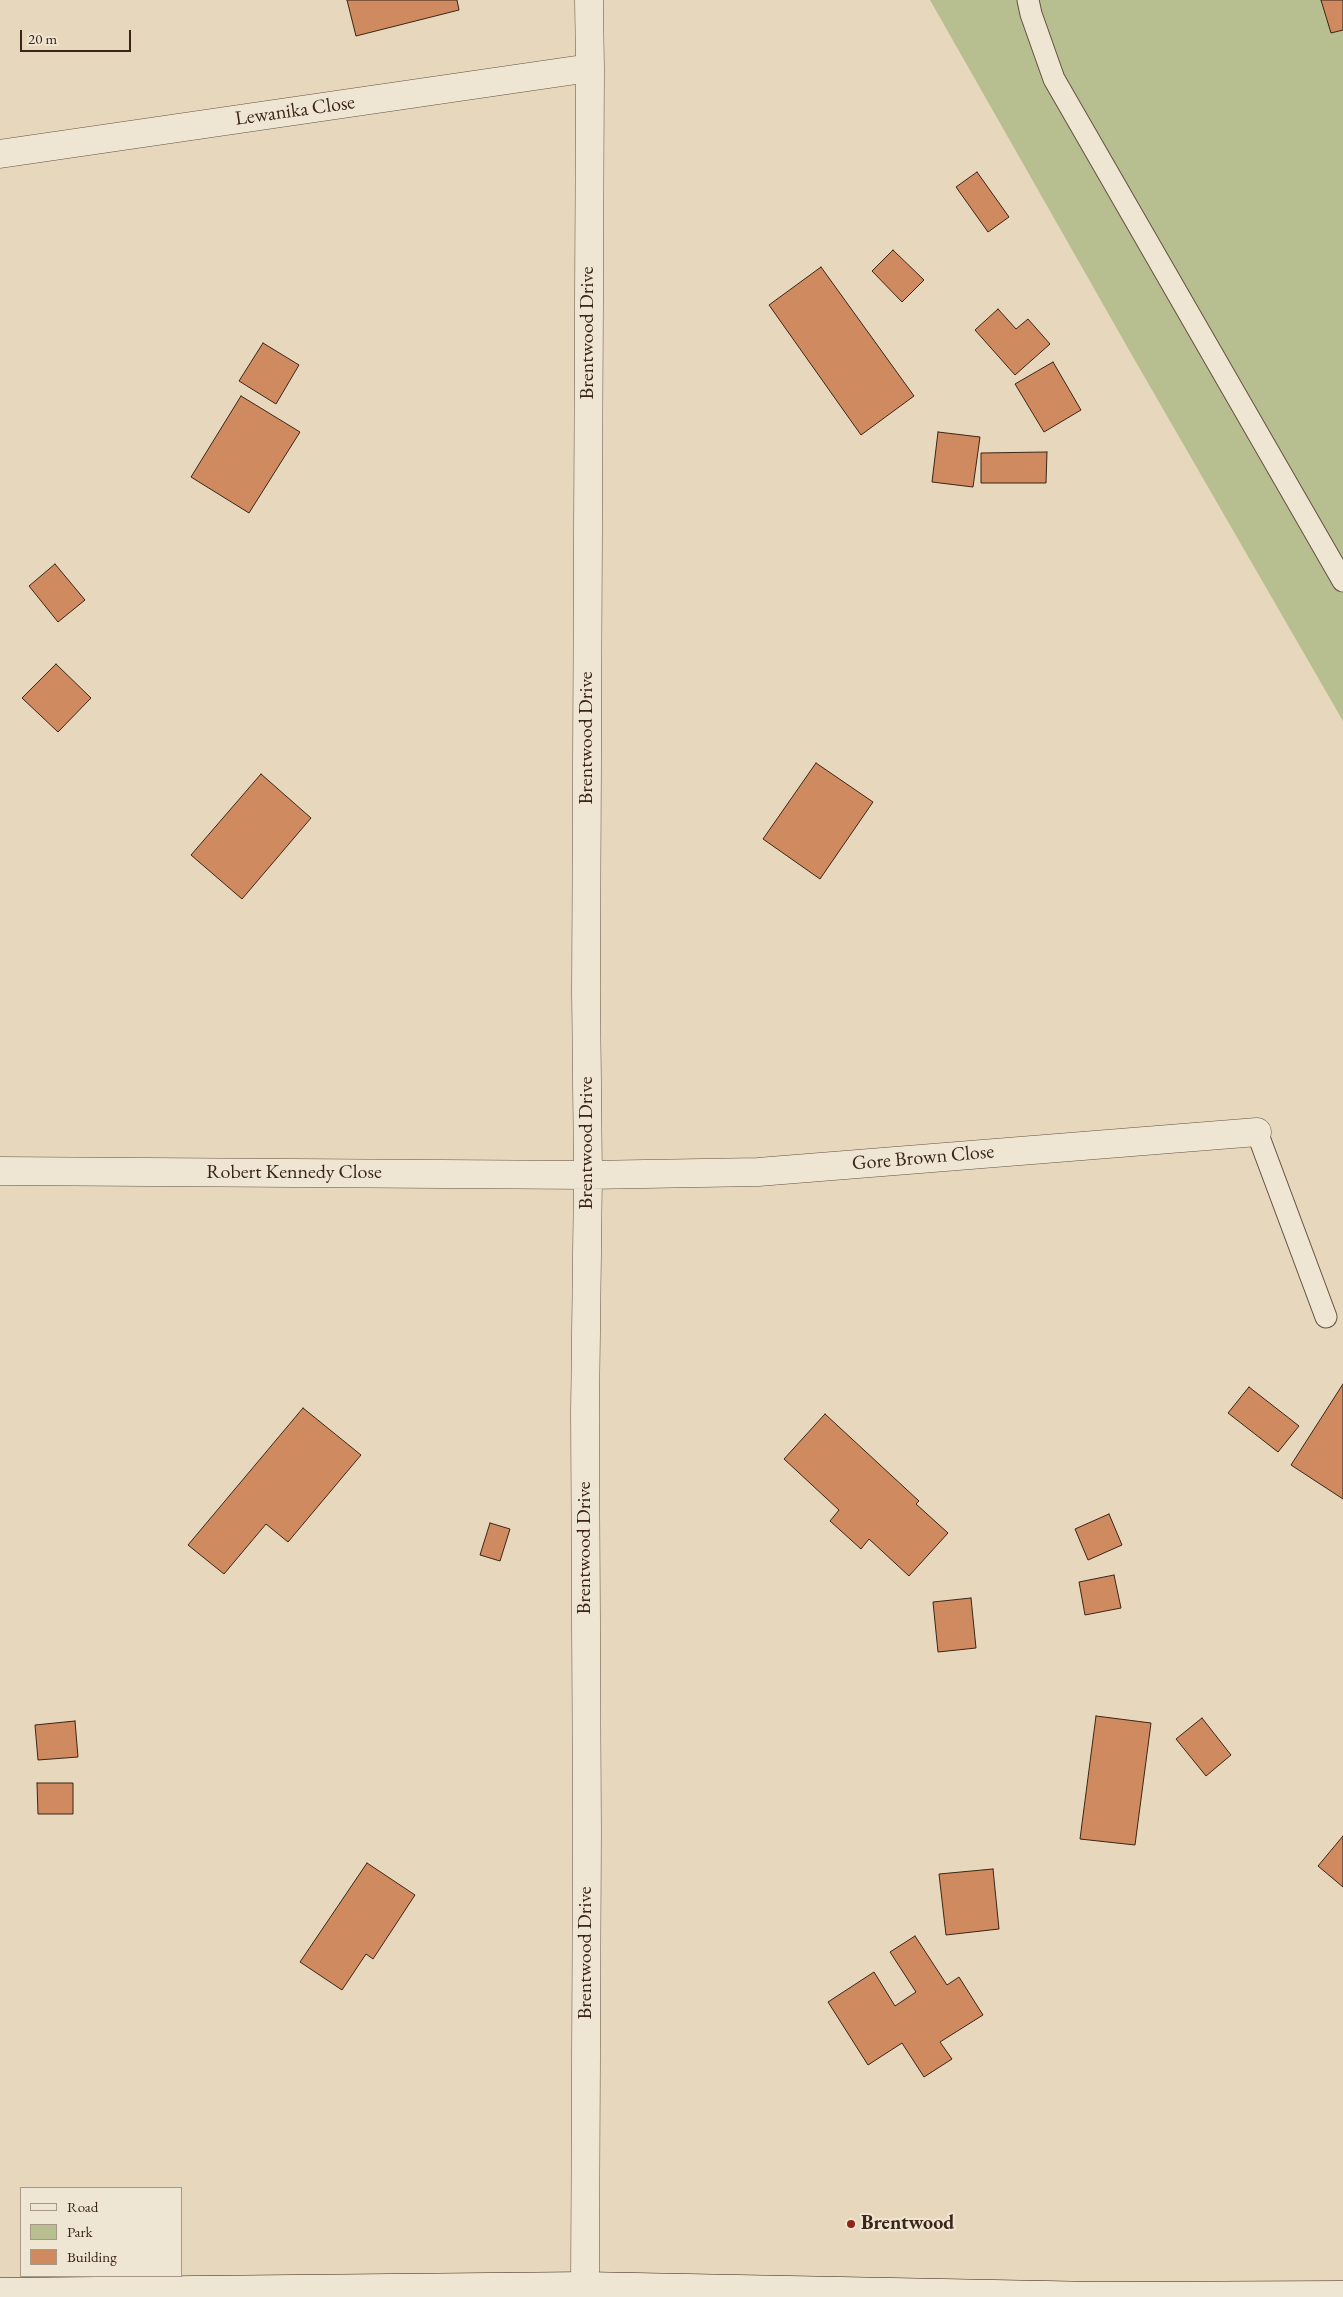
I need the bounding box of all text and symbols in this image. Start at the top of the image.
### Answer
scale bar [22,20,134,52]
text: 20 m [28,29,57,48]
street label: Lewanika Close [233,91,357,131]
street label: Brentwood Drive [576,267,600,399]
street label: Brentwood Drive [575,672,599,804]
street label: Brentwood Drive [575,1077,599,1209]
street label: Gore Brown Close [851,1140,995,1176]
street label: Robert Kennedy Close [206,1161,382,1185]
street label: Brentwood Drive [573,1482,597,1614]
street label: Brentwood Drive [574,1887,598,2019]
legend [20,2187,182,2277]
text: Road [67,2197,98,2216]
place label: Brentwood [861,2212,954,2236]
marker: Brentwood [845,2218,857,2230]
text: Park [67,2222,93,2241]
text: Building [67,2247,117,2266]

